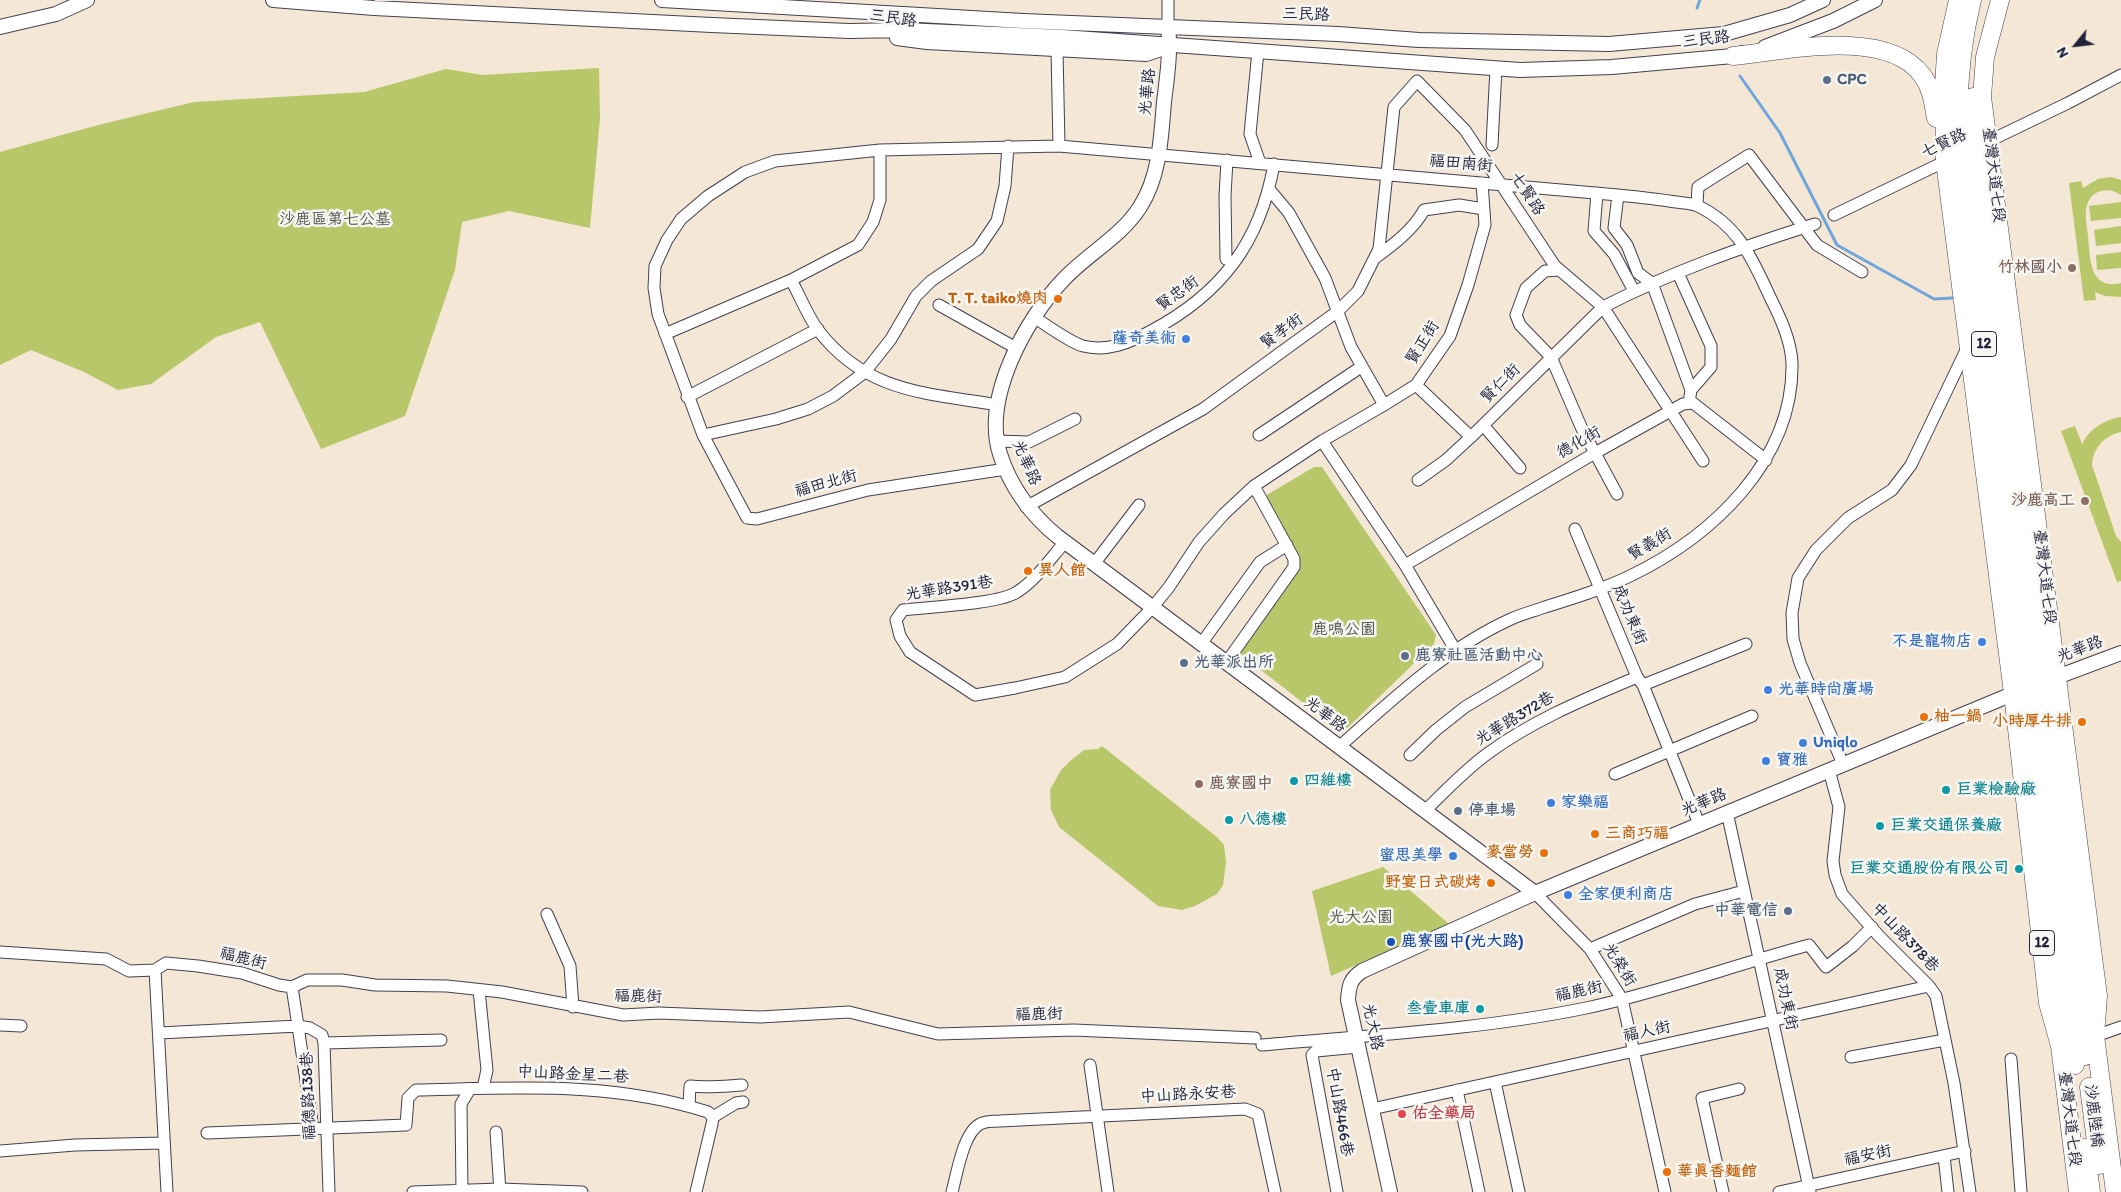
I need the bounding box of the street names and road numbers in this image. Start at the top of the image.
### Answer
street label: 三民路 [1282,5,1330,25]
street label: 三民路 [868,6,918,32]
street label: 三民路 [1681,28,1731,52]
street label: 光華路 [1136,67,1160,117]
street label: 七賢路 [1918,125,1970,163]
street label: 臺灣大道七段 [1978,126,2008,224]
street label: 福田南街 [1428,152,1494,176]
street label: 七賢路 [1506,169,1548,219]
street label: 賢忠街 [1153,272,1203,316]
street label: 賢孝街 [1257,310,1307,354]
street label: 賢正街 [1402,318,1444,368]
road number: 12 [1972,332,1996,356]
street label: 賢仁街 [1477,360,1525,408]
street label: 德化街 [1553,423,1605,463]
street label: 光華路 [1007,437,1045,489]
street label: 福田北街 [793,466,859,502]
street label: 賢義街 [1624,524,1676,566]
street label: 臺灣大道七段 [2029,528,2059,626]
street label: 光華路391巷 [904,573,994,605]
street label: 成功東街 [1608,582,1650,648]
street label: 光華路 [2054,632,2106,668]
street label: 光華路372巷 [1472,688,1558,750]
street label: 光華路 [1300,693,1350,737]
street label: 光華路 [1678,785,1730,821]
street label: 中山路378巷 [1867,899,1943,977]
road number: 12 [2030,930,2054,956]
street label: 光榮街 [1598,940,1640,990]
street label: 福鹿街 [217,944,269,974]
street label: 成功東街 [1769,966,1801,1032]
street label: 福鹿街 [1554,978,1604,1006]
street label: 福鹿街 [614,987,662,1007]
street label: 光大路 [1358,1002,1386,1052]
street label: 福鹿街 [1015,1005,1063,1025]
street label: 福人街 [1622,1018,1672,1046]
street label: 福德路138巷 [298,1051,320,1141]
street label: 中山路金星二巷 [517,1062,629,1088]
street label: 中山路466巷 [1322,1066,1356,1158]
street label: 臺灣大道七段 [2054,1070,2084,1168]
street label: 中山路永安巷 [1140,1083,1236,1107]
street label: 沙鹿陸橋 [2080,1083,2106,1149]
street label: 福安街 [1843,1142,1893,1170]

